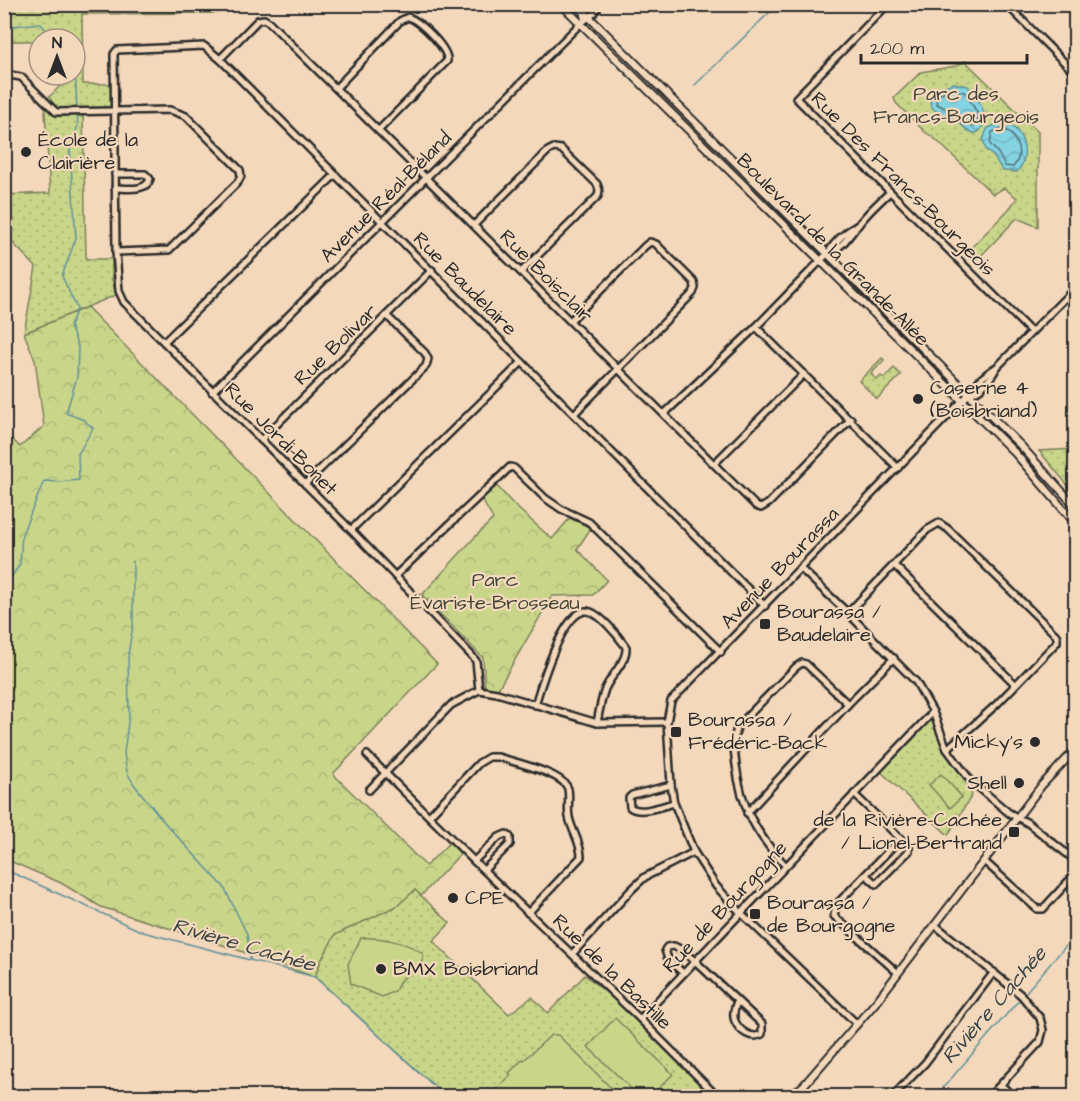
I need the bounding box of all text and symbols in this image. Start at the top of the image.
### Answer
north arrow [27,27,87,87]
scale bar [861,27,1028,65]
text: N [52,32,62,54]
text: 200 m [870,36,924,61]
park label: Parc des Francs-Bourgeois [873,80,1039,132]
street label: Rue Des Francs-Bourgeois [804,85,1002,283]
street label: Avenue Réal-Béland [314,125,458,269]
place label: École de la Clairière [38,126,138,177]
marker: École de la Clairière [19,145,33,159]
street label: Boulevard de la Grande-Allée [730,147,936,353]
street label: Rue Boisclair [493,223,599,329]
street label: Rue Baudelaire [407,226,523,342]
street label: Rue Bolivar [288,298,384,392]
place label: Caserne 4 (Boisbriand) [930,374,1037,425]
street label: Rue Jordi-Bonet [218,376,344,502]
marker: Caserne 4 (Boisbriand) [911,392,925,406]
street label: Avenue Bourassa [714,501,846,635]
park label: Parc Évariste-Brosseau [410,566,580,617]
place label: Bourassa / Baudelaire [777,598,881,649]
marker: Bourassa / Baudelaire [758,617,772,631]
place label: Bourassa / Frédéric-Back [688,706,827,757]
marker: Bourassa / Frédéric-Back [669,725,683,739]
place label: Micky's [954,728,1023,757]
marker: Micky's [1028,735,1042,749]
place label: Shell [967,769,1007,797]
marker: Shell [1012,776,1026,790]
place label: de la Rivière-Cachée / Lionel-Bertrand [813,806,1002,857]
marker: de la Rivière-Cachée / Lionel-Bertrand [1007,825,1021,839]
street label: Rue de Bourgogne [656,835,795,980]
place label: CPE [465,884,504,912]
place label: Bourassa / de Bourgogne [767,889,896,941]
marker: CPE [446,891,460,905]
marker: Bourassa / de Bourgogne [748,907,762,921]
street label: Rue de la Bastille [546,908,678,1036]
water label: Rivière Cachée [169,911,320,980]
water label: Rivière Cachée [935,939,1054,1070]
place label: BMX Boisbriand [393,955,538,983]
marker: BMX Boisbriand [374,962,388,976]

